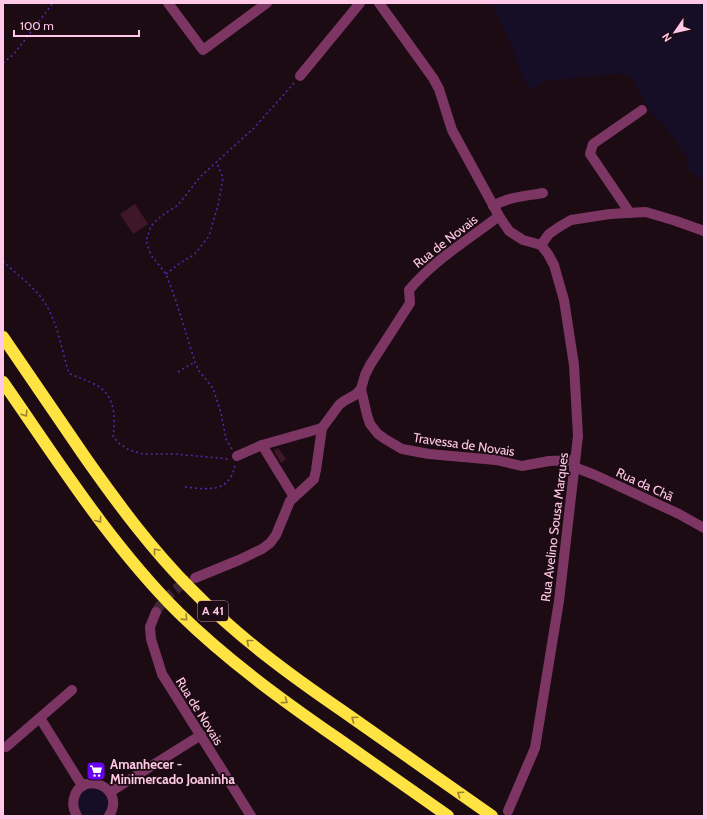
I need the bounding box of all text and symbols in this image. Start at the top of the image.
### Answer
scale bar [14,12,139,38]
north arrow [655,12,695,52]
text: 100 m [20,18,54,33]
text: N [659,30,675,45]
street label: Rua de Novais [410,211,481,271]
one-way arrow [20,409,27,416]
street label: Travessa de Novais [412,429,516,459]
street label: Rua Avelino Sousa Marques [537,451,571,603]
street label: Rua da Chã [614,464,677,505]
one-way arrow [95,516,102,523]
one-way arrow [154,549,161,556]
road number: A 41 [198,601,228,621]
one-way arrow [180,613,188,621]
one-way arrow [246,640,254,647]
street label: Rua de Novais [173,674,228,748]
one-way arrow [280,696,287,703]
one-way arrow [351,717,358,724]
place label: Amanhecer - Minimercado Joaninha [110,756,235,787]
supermarket icon: Amanhecer - Minimercado Joaninha [85,760,107,782]
one-way arrow [457,791,464,799]

